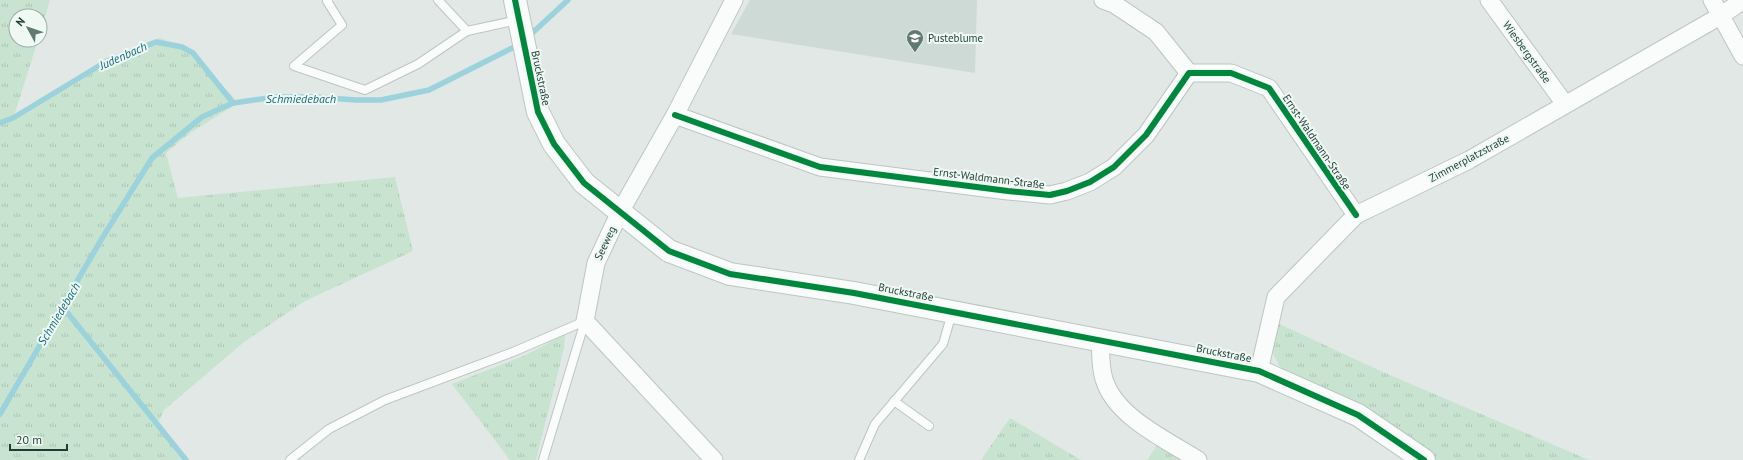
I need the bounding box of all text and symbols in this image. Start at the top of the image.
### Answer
north arrow [8,8,48,48]
text: N [13,14,28,29]
street label: Wiesbergstraße [1500,18,1554,86]
school or university icon: Pusteblume [905,28,925,53]
place label: Pusteblume [928,31,984,45]
water label: Judenbach [96,38,149,73]
street label: Bruckstraße [528,49,554,107]
water label: Schmiedebach [266,91,336,106]
street label: Ernst-Waldmann-Straße [1280,92,1354,193]
street label: Zimmerplatzstraße [1426,131,1512,185]
street label: Ernst-Waldmann-Straße [933,164,1046,192]
street label: Seeweg [591,224,619,262]
water label: Schmiedebach [34,280,83,348]
street label: Bruckstraße [877,280,935,304]
street label: Bruckstraße [1195,341,1253,365]
scale bar [10,426,67,452]
text: 20 m [16,432,42,447]

